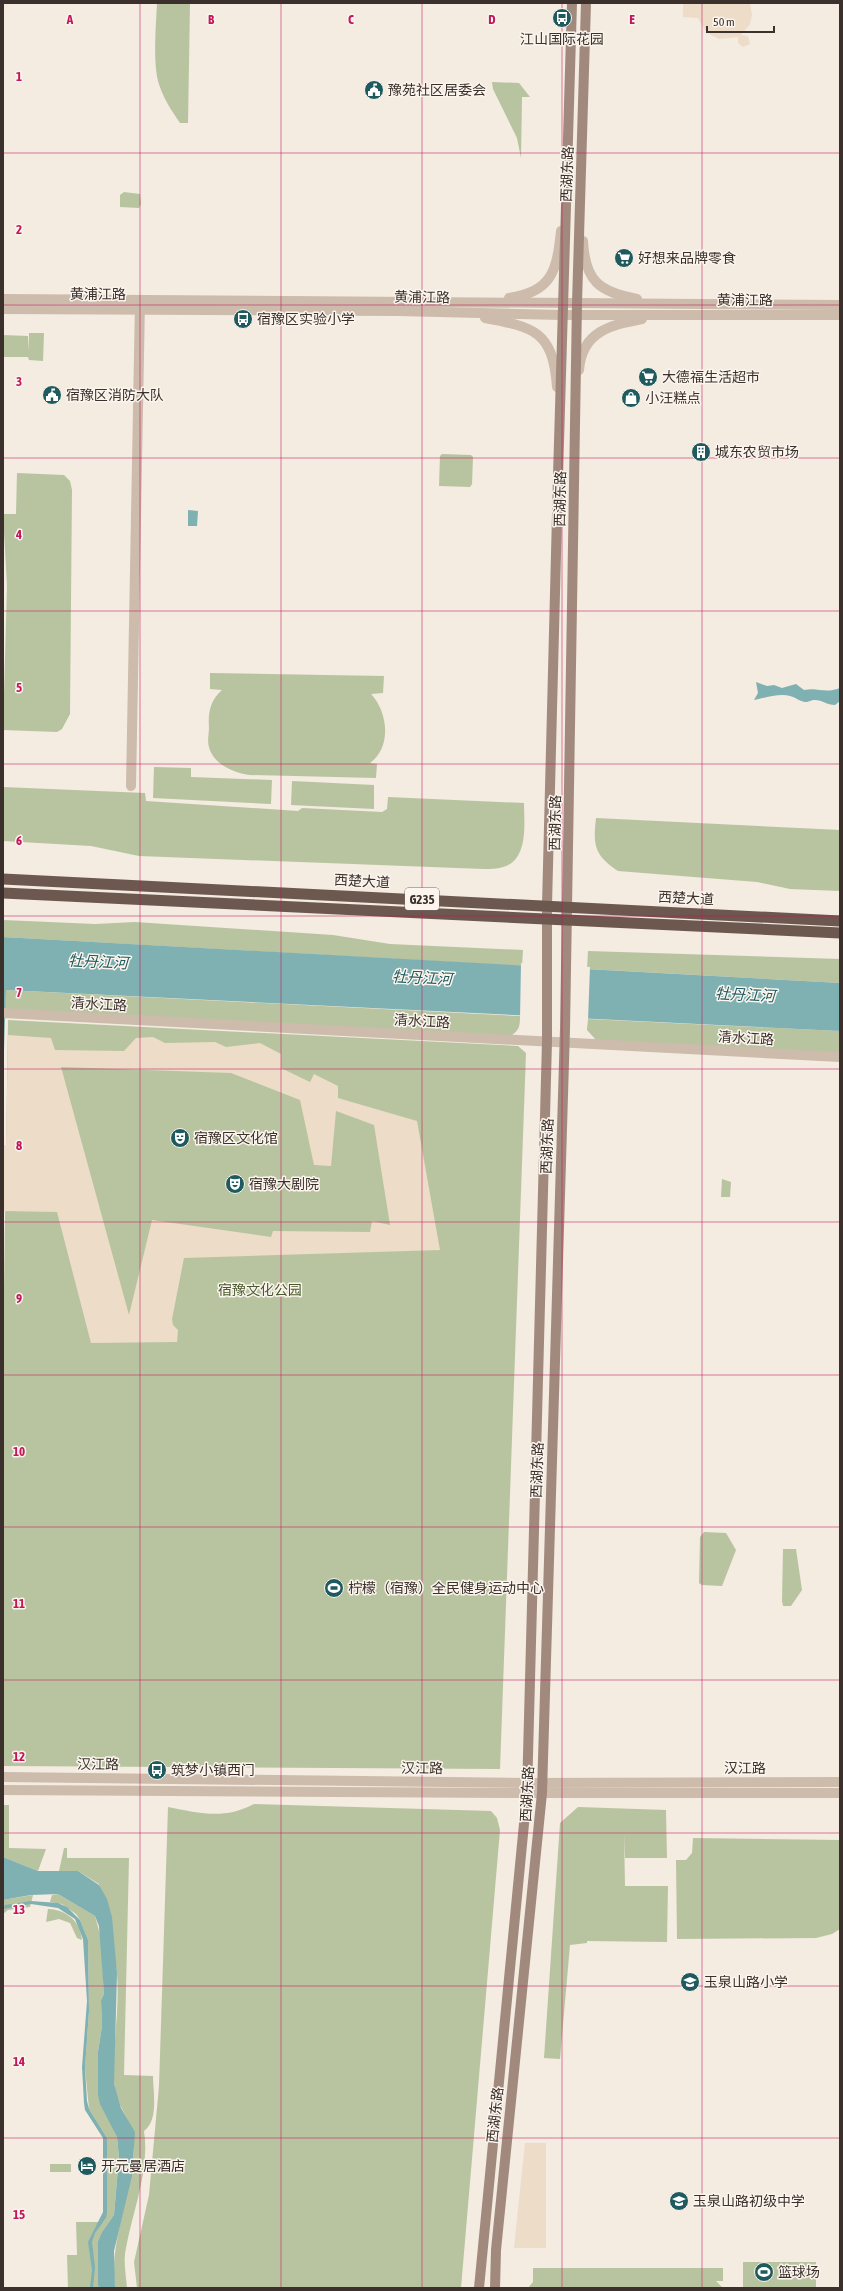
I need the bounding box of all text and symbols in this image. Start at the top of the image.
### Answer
bus stop icon: 江山国际花园 [551,7,573,29]
scale bar [707,8,774,34]
text: A [66,12,74,27]
text: B [208,12,215,27]
text: C [348,12,354,27]
text: D [488,12,496,27]
text: E [629,12,635,27]
text: 50 m [713,15,735,29]
place label: 江山国际花园 [520,31,604,47]
text: 1 [16,69,22,84]
public building icon: 豫苑社区居委会 [363,79,385,101]
place label: 豫苑社区居委会 [388,82,486,98]
street label: 西湖东路 [558,146,576,202]
text: 2 [16,222,22,237]
supermarket icon: 好想来品牌零食 [613,247,635,269]
place label: 好想来品牌零食 [638,250,736,266]
street label: 黄浦江路 [70,286,126,302]
street label: 黄浦江路 [394,289,450,305]
street label: 黄浦江路 [717,292,773,308]
bus stop icon: 宿豫区实验小学 [232,308,254,330]
place label: 宿豫区实验小学 [257,311,355,327]
supermarket icon: 大德福生活超市 [637,366,659,388]
place label: 大德福生活超市 [662,369,760,385]
text: 3 [16,374,22,389]
public building icon: 宿豫区消防大队 [41,384,63,406]
place label: 宿豫区消防大队 [66,387,164,403]
shop icon: 小汪糕点 [620,387,642,409]
place label: 小汪糕点 [645,390,701,406]
building icon: 城东农贸市场 [690,441,712,463]
place label: 城东农贸市场 [715,444,799,460]
street label: 西湖东路 [552,471,568,527]
text: 4 [15,527,22,542]
text: 5 [16,680,22,695]
street label: 西湖东路 [547,795,563,851]
text: 6 [16,833,22,848]
street label: 西楚大道 [334,872,390,890]
road number: G235 [405,888,439,910]
street label: 西楚大道 [658,889,714,907]
water label: 牡丹江河 [68,951,131,972]
water label: 牡丹江河 [392,967,455,988]
water label: 牡丹江河 [715,984,778,1005]
text: 7 [16,985,22,1000]
street label: 清水江路 [71,995,127,1013]
street label: 清水江路 [394,1012,450,1030]
street label: 清水江路 [718,1029,774,1047]
street label: 西湖东路 [538,1118,556,1174]
theatre icon: 宿豫区文化馆 [169,1127,191,1149]
place label: 宿豫区文化馆 [194,1130,278,1146]
text: 8 [16,1138,22,1153]
theatre icon: 宿豫大剧院 [224,1173,246,1195]
place label: 宿豫大剧院 [249,1176,319,1192]
park label: 宿豫文化公园 [218,1282,302,1298]
text: 9 [16,1291,22,1306]
street label: 西湖东路 [528,1442,546,1498]
text: 10 [13,1444,25,1459]
sports icon: 柠檬（宿豫）全民健身运动中心 [323,1577,345,1599]
place label: 柠檬（宿豫）全民健身运动中心 [348,1580,544,1596]
text: 11 [13,1596,25,1611]
text: 12 [13,1749,25,1764]
street label: 汉江路 [77,1756,119,1772]
bus stop icon: 筑梦小镇西门 [146,1759,168,1781]
street label: 汉江路 [401,1760,443,1776]
street label: 汉江路 [724,1760,766,1776]
place label: 筑梦小镇西门 [171,1762,255,1778]
street label: 西湖东路 [518,1766,536,1822]
text: 13 [13,1902,25,1917]
school or university icon: 玉泉山路小学 [679,1971,701,1993]
place label: 玉泉山路小学 [704,1974,788,1990]
text: 14 [13,2054,25,2069]
street label: 西湖东路 [484,2086,506,2144]
hotel icon: 开元曼居酒店 [76,2155,98,2177]
place label: 开元曼居酒店 [101,2158,185,2174]
school or university icon: 玉泉山路初级中学 [668,2190,690,2212]
place label: 玉泉山路初级中学 [693,2193,805,2209]
text: 15 [13,2207,25,2222]
sports icon: 篮球场 [753,2261,775,2283]
place label: 篮球场 [778,2264,820,2280]

